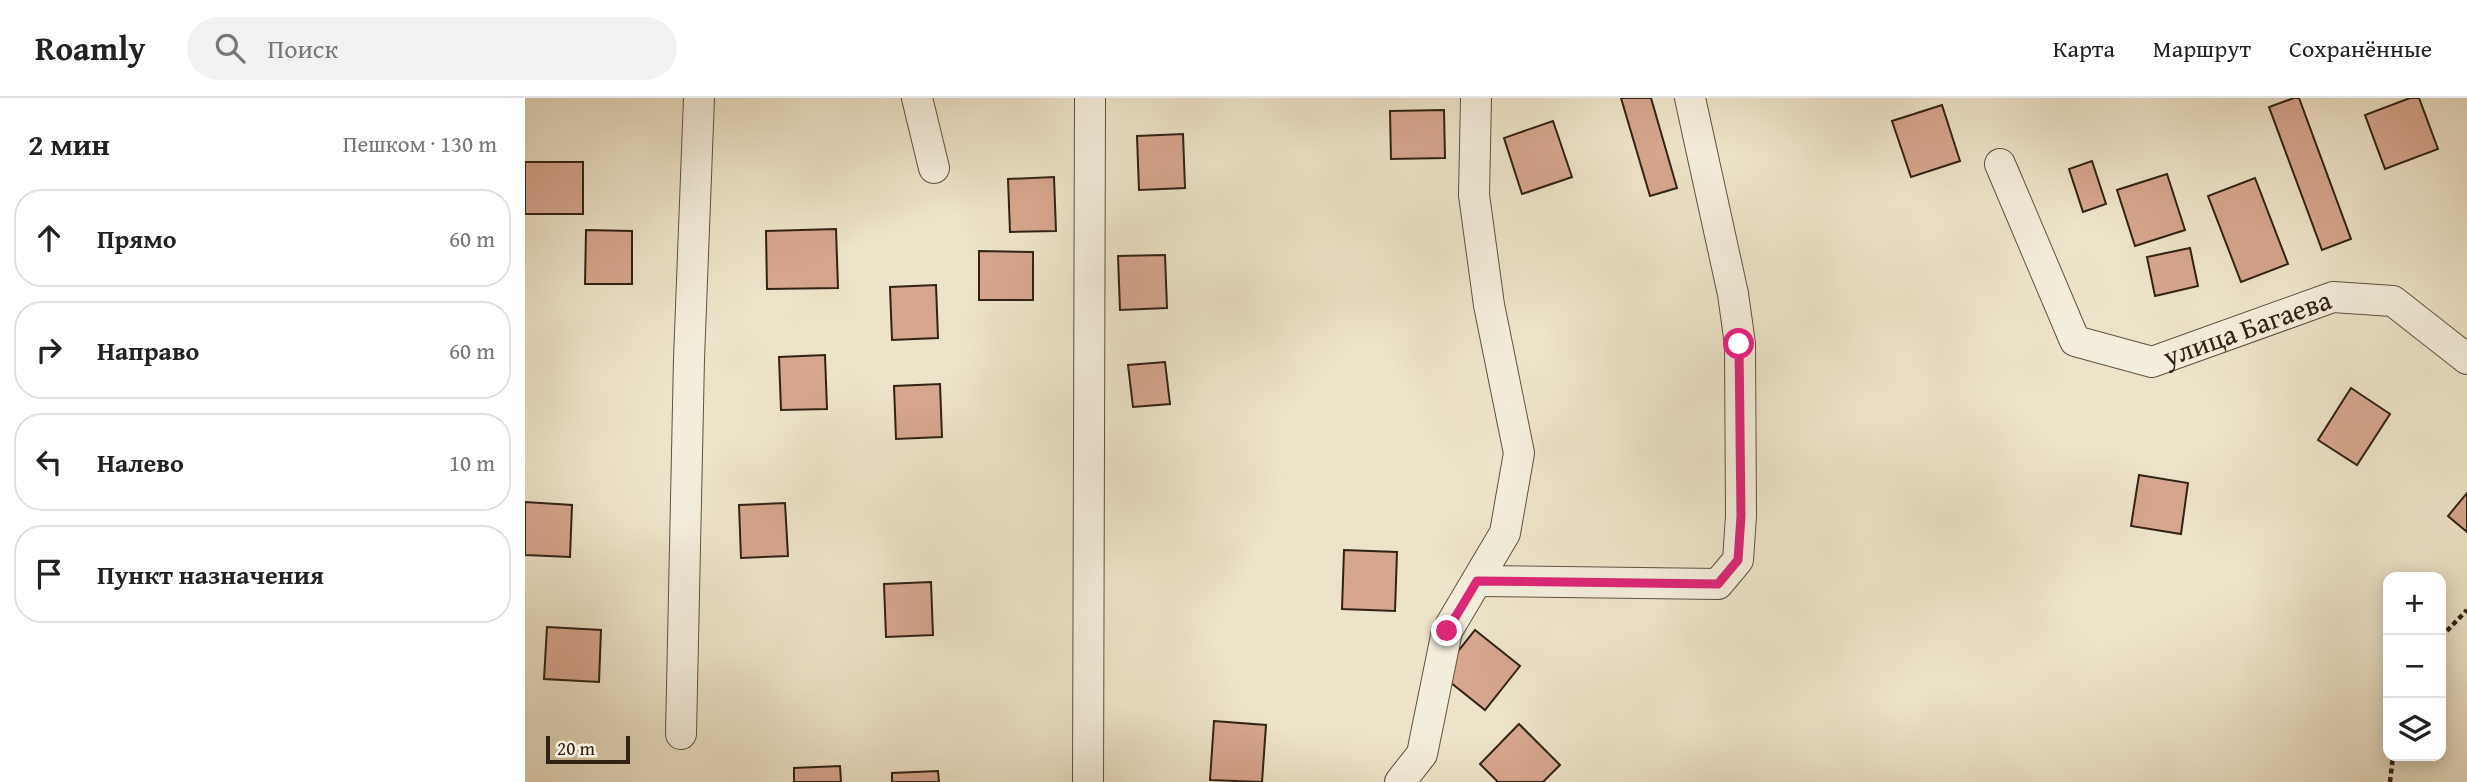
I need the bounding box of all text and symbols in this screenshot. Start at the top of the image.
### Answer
search box [187,17,677,80]
text: Roamly [35,24,145,72]
icon: search [211,29,249,67]
text: Поиск [267,29,338,68]
text: Карта [2053,31,2115,66]
text: Маршрут [2153,31,2251,66]
text: Сохранённые [2289,31,2432,66]
text: 2 мин [28,122,110,166]
text: Пешком · 130 m [343,127,497,160]
icon: ahead [30,219,68,257]
text: Прямо [97,219,177,258]
text: 60 m [449,222,495,255]
street label: улица Багаева [2156,278,2337,377]
route start [1723,328,1754,359]
icon: right [30,331,68,369]
text: Направо [97,331,199,370]
text: 60 m [449,334,495,367]
icon: left [30,443,68,481]
text: Налево [97,443,184,482]
text: 10 m [449,446,495,479]
icon: arrive [30,555,68,593]
text: Пункт назначения [97,555,324,594]
map controls [2383,572,2446,761]
button: + [2383,572,2446,635]
route end [1431,615,1462,646]
button: − [2383,635,2446,698]
button: layers [2383,698,2446,761]
scale bar [546,733,630,765]
text: 20 m [557,734,595,762]

